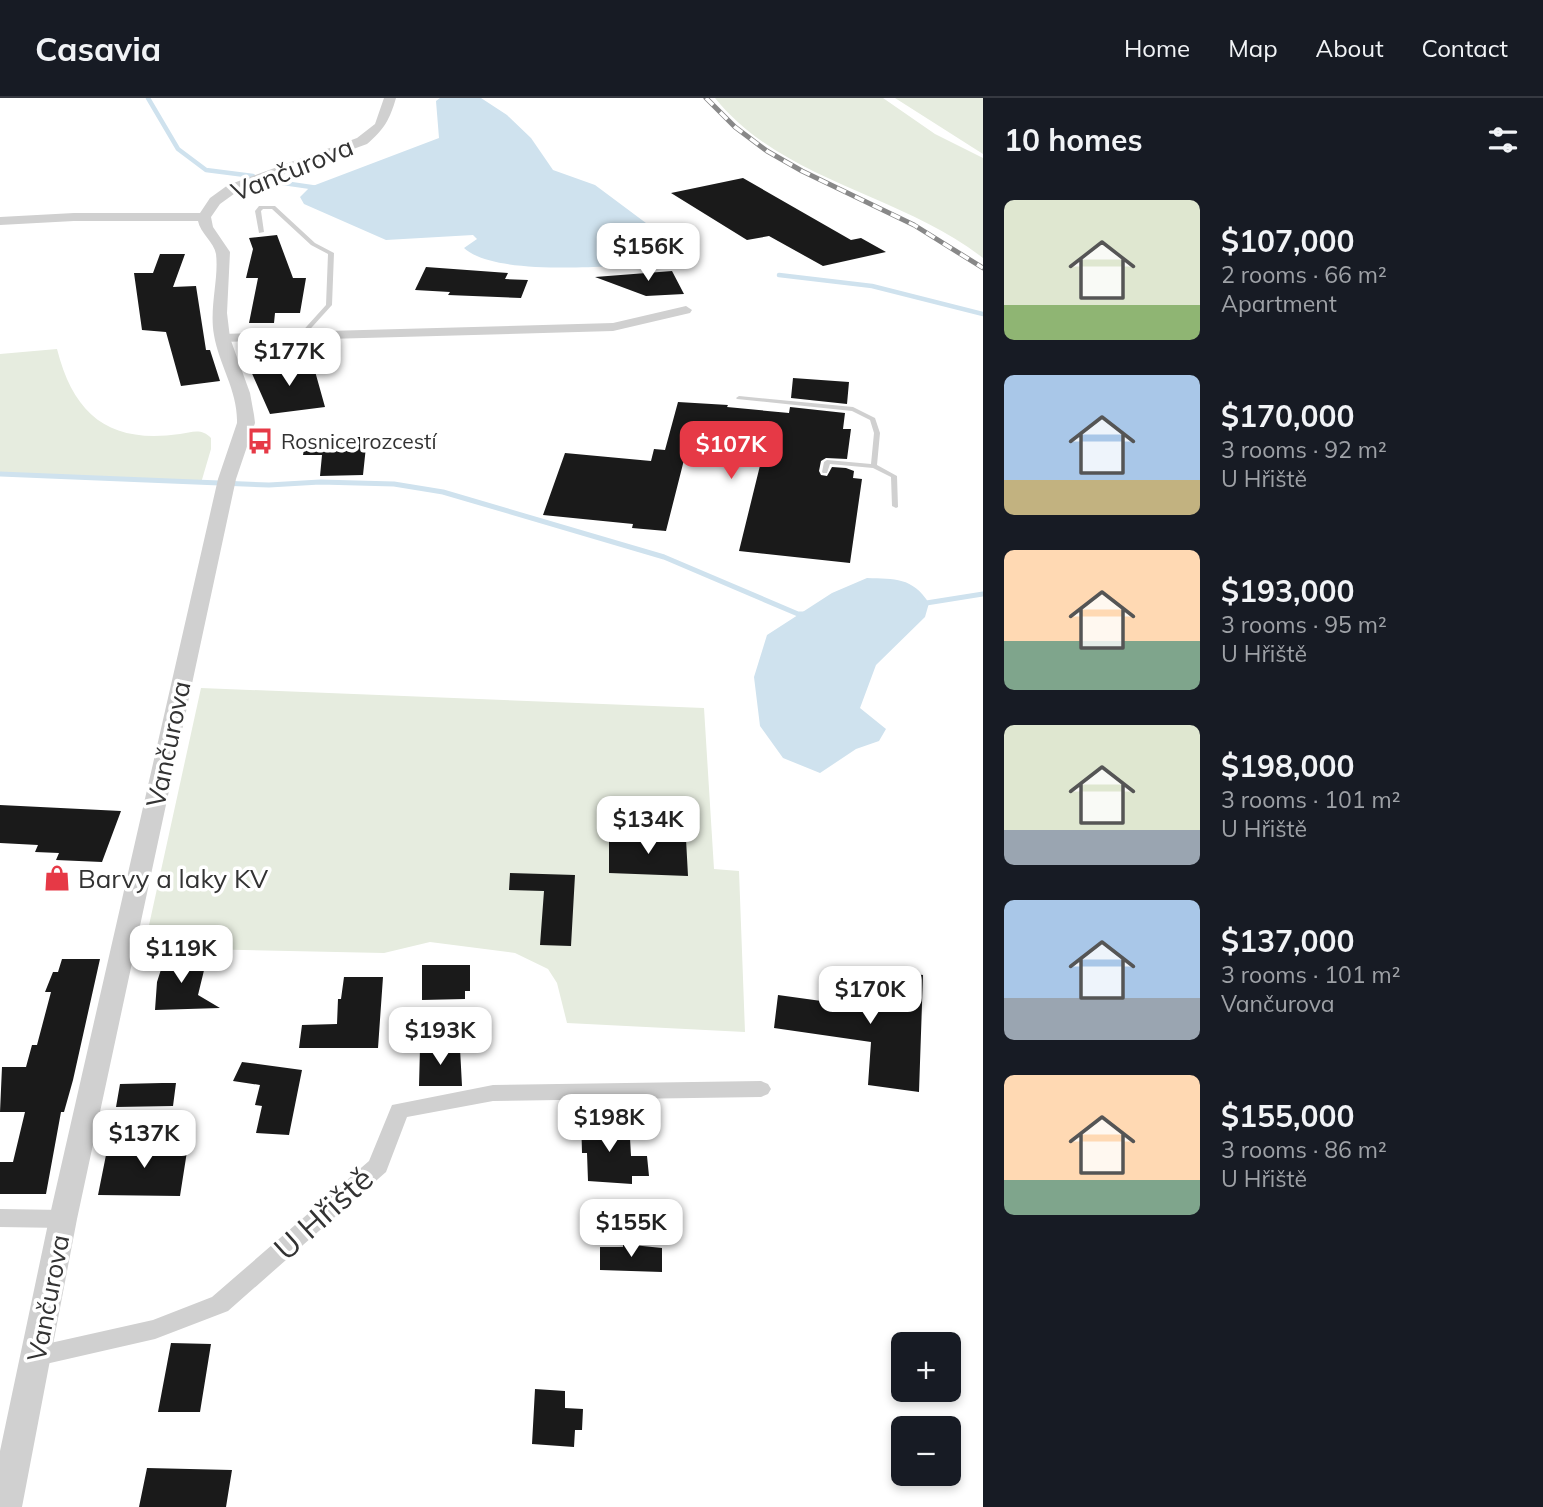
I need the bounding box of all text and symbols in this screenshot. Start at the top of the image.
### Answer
text: Casavia [35,28,161,69]
text: Home [1124,33,1190,63]
text: Map [1228,33,1278,63]
text: About [1316,33,1384,63]
text: Contact [1422,33,1508,63]
text: 10 homes [1004,121,1143,159]
icon: filters [1484,121,1522,159]
street label: Vančurova [226,130,358,208]
text: $107,000 [1221,222,1354,260]
pin: $156K [599,223,697,283]
icon: home [1060,228,1144,312]
text: $156K [613,231,683,260]
text: 2 rooms · 66 m² [1221,260,1387,289]
text: Apartment [1221,289,1337,318]
pin: $177K [240,328,338,388]
text: $177K [254,336,324,365]
text: $170,000 [1221,397,1354,435]
icon: home [1060,403,1144,487]
pin: $107K [682,422,780,481]
bus stop icon: Rosnice rozcestí [245,426,275,456]
place label: Rosnice rozcestí [281,428,437,454]
text: $107K [696,429,766,458]
text: 3 rooms · 92 m² [1221,435,1387,464]
text: U Hřiště [1221,464,1307,493]
text: $193,000 [1221,572,1354,610]
icon: home [1060,578,1144,662]
text: 3 rooms · 95 m² [1221,610,1387,639]
text: U Hřiště [1221,639,1307,668]
street label: Vančurova [139,678,197,810]
text: $198,000 [1221,747,1354,785]
icon: home [1060,753,1144,837]
text: 3 rooms · 101 m² [1221,785,1401,814]
pin: $134K [599,796,697,856]
text: $134K [613,804,683,833]
text: U Hřiště [1221,814,1307,843]
place label: Barvy a laky KV [78,862,269,895]
shop icon: Barvy a laky KV [42,863,72,893]
text: $137,000 [1221,922,1354,960]
pin: $119K [132,926,230,985]
icon: home [1060,928,1144,1012]
text: $119K [146,933,216,962]
text: 3 rooms · 101 m² [1221,960,1401,989]
pin: $170K [821,967,919,1026]
text: $170K [835,974,905,1003]
text: Vančurova [1221,989,1335,1018]
pin: $193K [391,1007,489,1067]
text: $193K [405,1015,475,1044]
pin: $198K [560,1094,658,1154]
text: $155,000 [1221,1097,1354,1135]
text: $198K [574,1102,644,1131]
icon: home [1060,1103,1144,1187]
pin: $137K [95,1110,193,1170]
text: $137K [109,1118,179,1147]
text: 3 rooms · 86 m² [1221,1135,1387,1164]
street label: U Hřiště [265,1158,381,1268]
text: U Hřiště [1221,1164,1307,1193]
pin: $155K [582,1200,680,1259]
text: $155K [596,1207,666,1236]
street label: Vančurova [20,1232,76,1364]
map controls [891,1332,961,1486]
button: + [891,1332,961,1402]
button: − [891,1416,961,1486]

